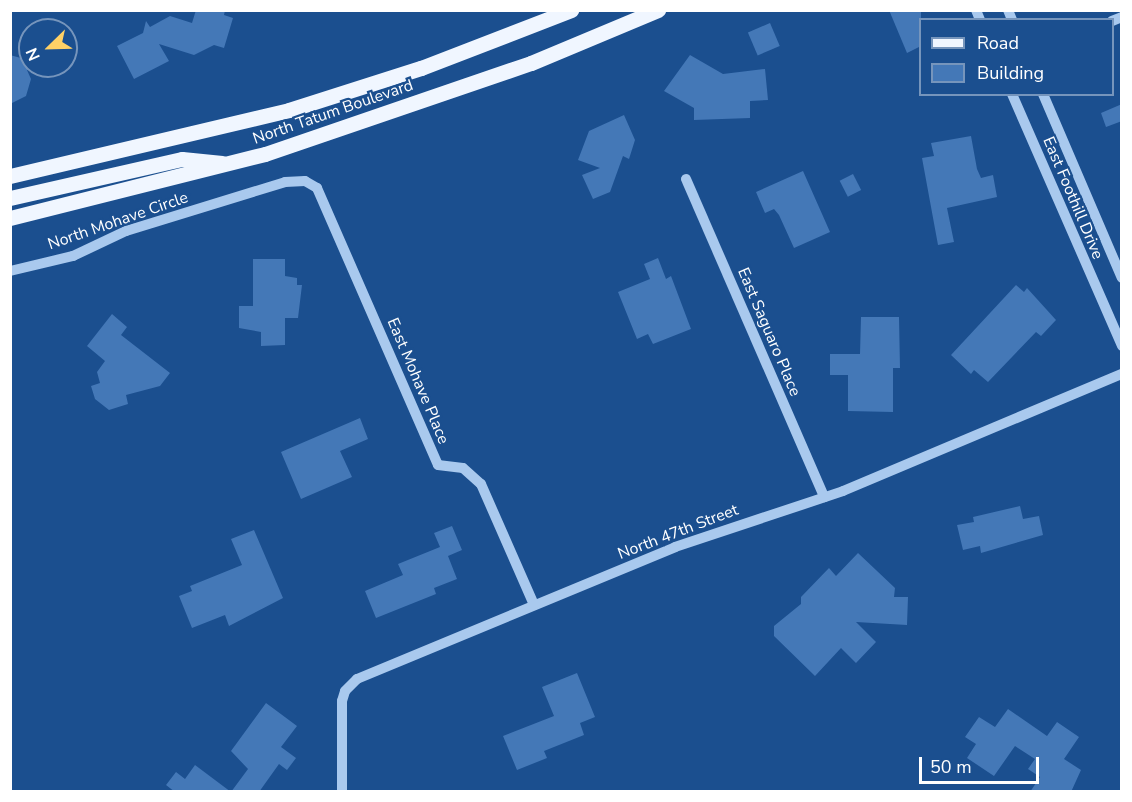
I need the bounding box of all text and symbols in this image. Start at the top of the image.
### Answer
north arrow [18,18,78,78]
legend [919,18,1114,96]
text: Road [977,31,1019,55]
text: N [21,44,46,64]
text: Building [977,61,1044,85]
street label: North Tatum Boulevard [250,76,416,148]
street label: East Foothill Drive [1039,134,1107,262]
street label: North Mohave Circle [45,188,191,254]
street label: East Saguaro Place [733,265,805,399]
street label: East Mohave Place [383,315,453,447]
street label: North 47th Street [615,500,741,564]
scale bar [922,745,1042,783]
text: 50 m [930,755,972,779]

